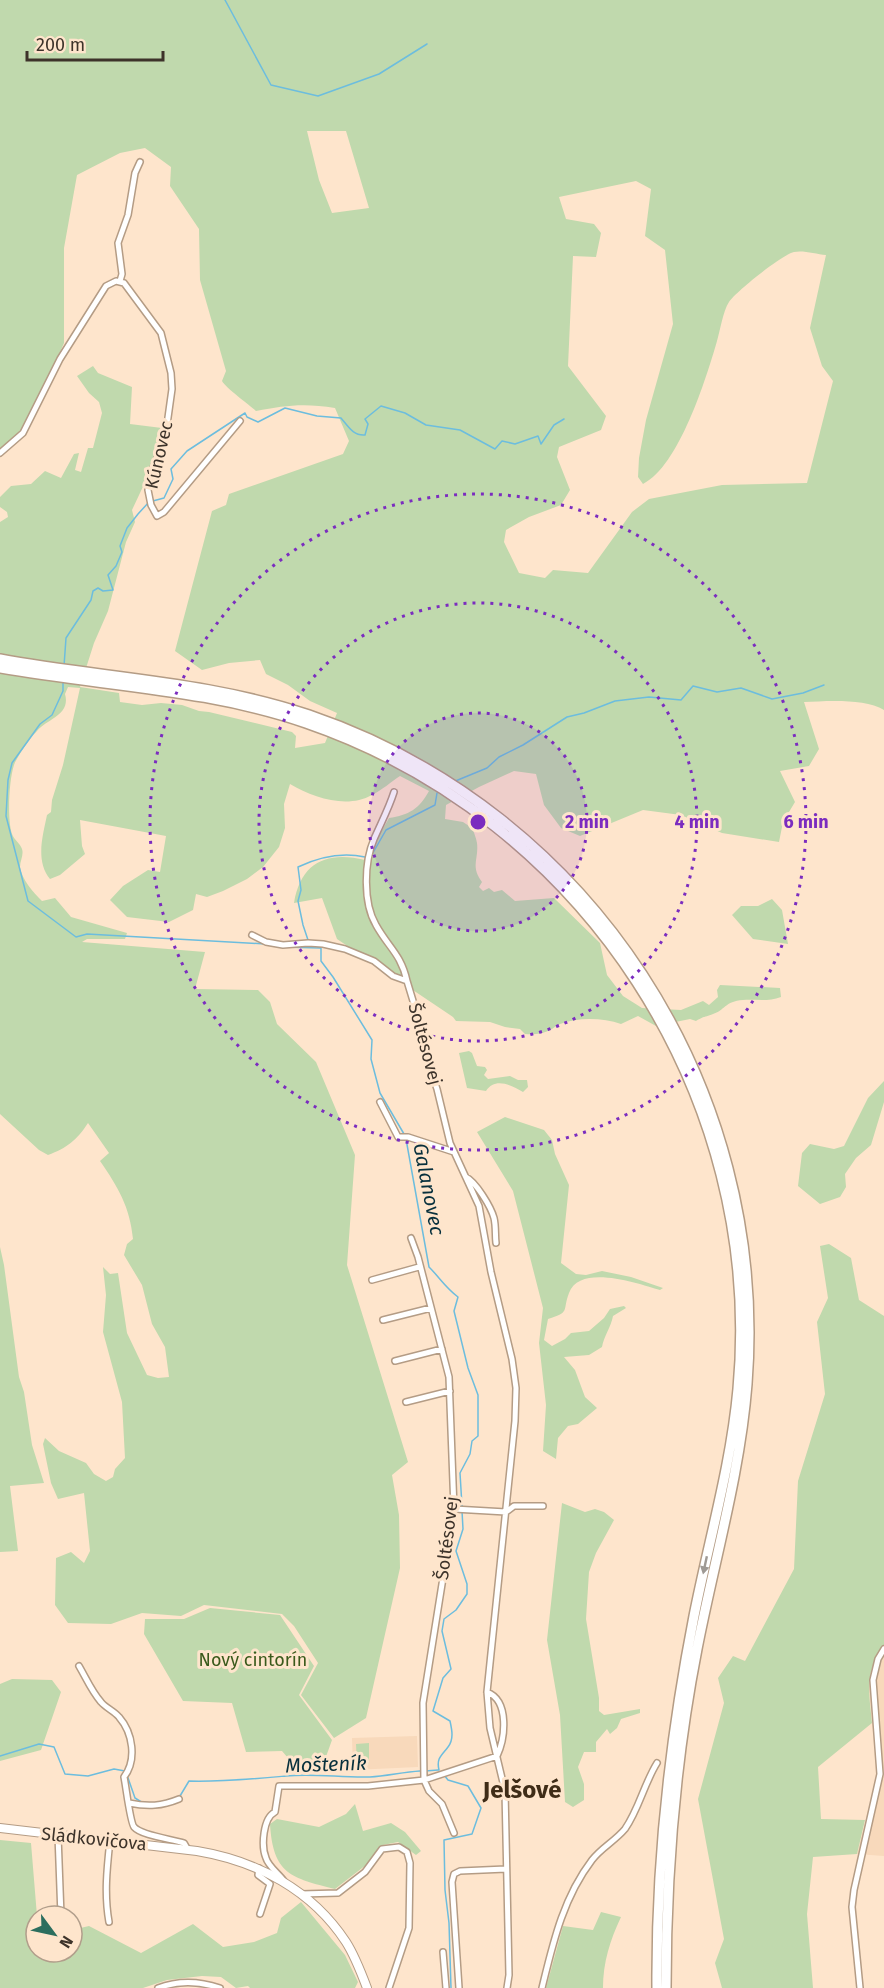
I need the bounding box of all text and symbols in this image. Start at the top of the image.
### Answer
scale bar [27,24,164,62]
text: 200 m [36,34,85,56]
street label: Kúnovec [141,418,178,491]
text: 2 min [565,811,609,833]
text: 4 min [674,811,720,833]
text: 6 min [783,811,829,833]
centre of rings [468,812,488,832]
street label: Šoltésovej [403,1001,447,1087]
water label: Galanovec [408,1141,450,1238]
street label: Šoltésovej [431,1495,463,1581]
one-way arrow [700,1556,709,1575]
park label: Nový cintorín [199,1649,307,1671]
water label: Mošteník [285,1751,367,1777]
district label: Jelšové [482,1776,561,1804]
street label: Sládkovičova [40,1823,148,1855]
north arrow [24,1904,84,1964]
text: N [55,1932,77,1952]

